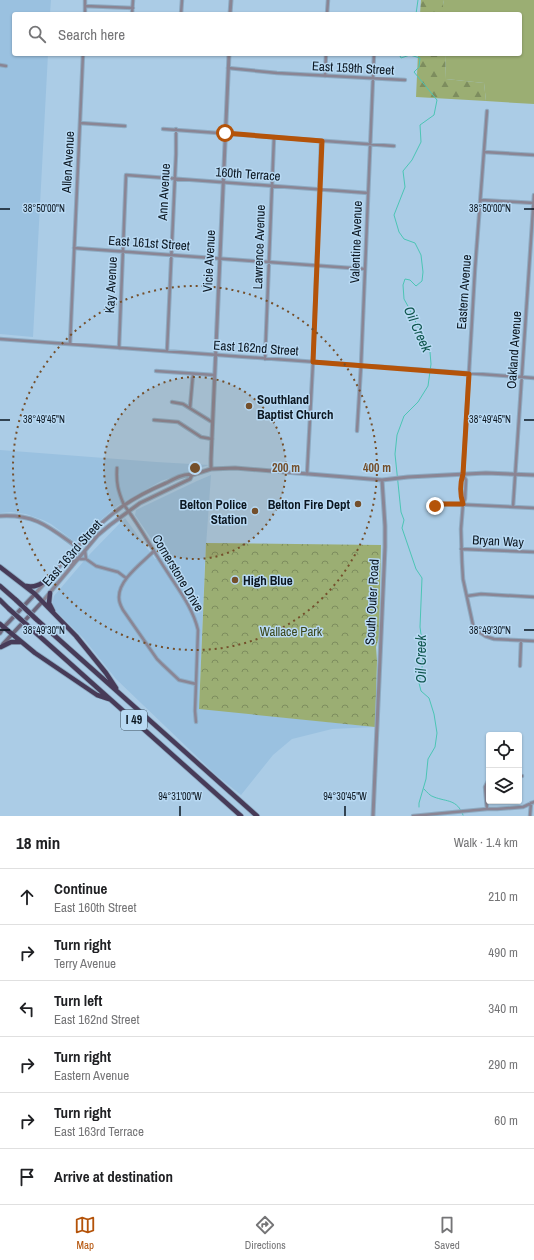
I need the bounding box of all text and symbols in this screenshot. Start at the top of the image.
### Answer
search box [12,12,522,56]
icon: search [26,23,48,45]
text: Search here [58,24,125,45]
street label: East 159th Street [311,57,395,79]
route start [216,124,234,142]
street label: Allen Avenue [58,131,78,194]
street label: Ann Avenue [154,163,174,222]
street label: 160th Terrace [215,163,281,185]
street label: Valentine Avenue [346,200,366,284]
text: 38°50'00"N [23,202,65,215]
text: 38°50'00"N [469,202,511,215]
street label: Lawrence Avenue [249,204,269,290]
street label: Vicie Avenue [199,229,219,293]
street label: East 161st Street [108,232,190,254]
street label: Eastern Avenue [453,254,475,330]
street label: Kay Avenue [101,256,121,314]
water label: Oil Creek [400,303,437,356]
street label: Oakland Avenue [503,310,525,390]
street label: East 162nd Street [213,337,299,359]
place label: Southland Baptist Church [257,391,333,423]
marker: Southland Baptist Church [244,401,254,411]
text: 38°49'45"N [23,413,65,426]
text: 38°49'45"N [469,413,511,426]
text: 200 m [272,460,300,476]
text: 400 m [363,460,391,476]
centre of rings [188,461,202,475]
place label: Belton Police Station [179,496,247,528]
place label: Belton Fire Dept [268,496,350,513]
route end [426,497,444,515]
marker: Belton Fire Dept [353,499,363,509]
marker: Belton Police Station [250,506,260,516]
street label: East 163rd Street [38,516,106,590]
street label: Cornerstone Drive [148,531,208,615]
street label: Bryan Way [472,531,525,551]
street label: South Outer Road [361,559,383,645]
place label: High Blue [243,572,293,589]
marker: High Blue [230,575,240,585]
park label: Wallace Park [260,623,323,640]
text: 38°49'30"N [23,624,65,637]
text: 38°49'30"N [469,624,511,637]
water label: Oil Creek [412,634,430,683]
road number: I 49 [121,710,147,730]
map controls [486,732,522,804]
button: locate [486,732,522,768]
button: layers [486,768,522,804]
text: 94°31'00"W [158,790,202,803]
text: 94°30'45"W [323,790,367,803]
text: 18 min [16,831,60,854]
text: Walk · 1.4 km [454,834,518,851]
text: Continue [54,878,107,899]
icon: ahead [16,886,38,908]
text: 210 m [488,888,518,905]
text: East 160th Street [54,899,136,916]
text: Turn right [54,934,111,955]
icon: right [16,942,38,964]
text: 490 m [488,944,518,961]
text: Terry Avenue [54,955,116,972]
text: Turn left [54,990,102,1011]
icon: left [16,998,38,1020]
text: 340 m [488,1000,518,1017]
text: East 162nd Street [54,1011,139,1028]
text: Turn right [54,1046,111,1067]
icon: right [16,1054,38,1076]
text: 290 m [488,1056,518,1073]
text: Eastern Avenue [54,1067,129,1084]
text: Turn right [54,1102,111,1123]
icon: right [16,1110,38,1132]
text: 60 m [494,1112,518,1129]
text: East 163rd Terrace [54,1123,144,1140]
icon: arrive [16,1166,38,1188]
text: Arrive at destination [54,1166,173,1187]
tab: Map [74,1214,96,1252]
tab: Directions [245,1214,286,1252]
tab: Saved [434,1214,460,1252]

